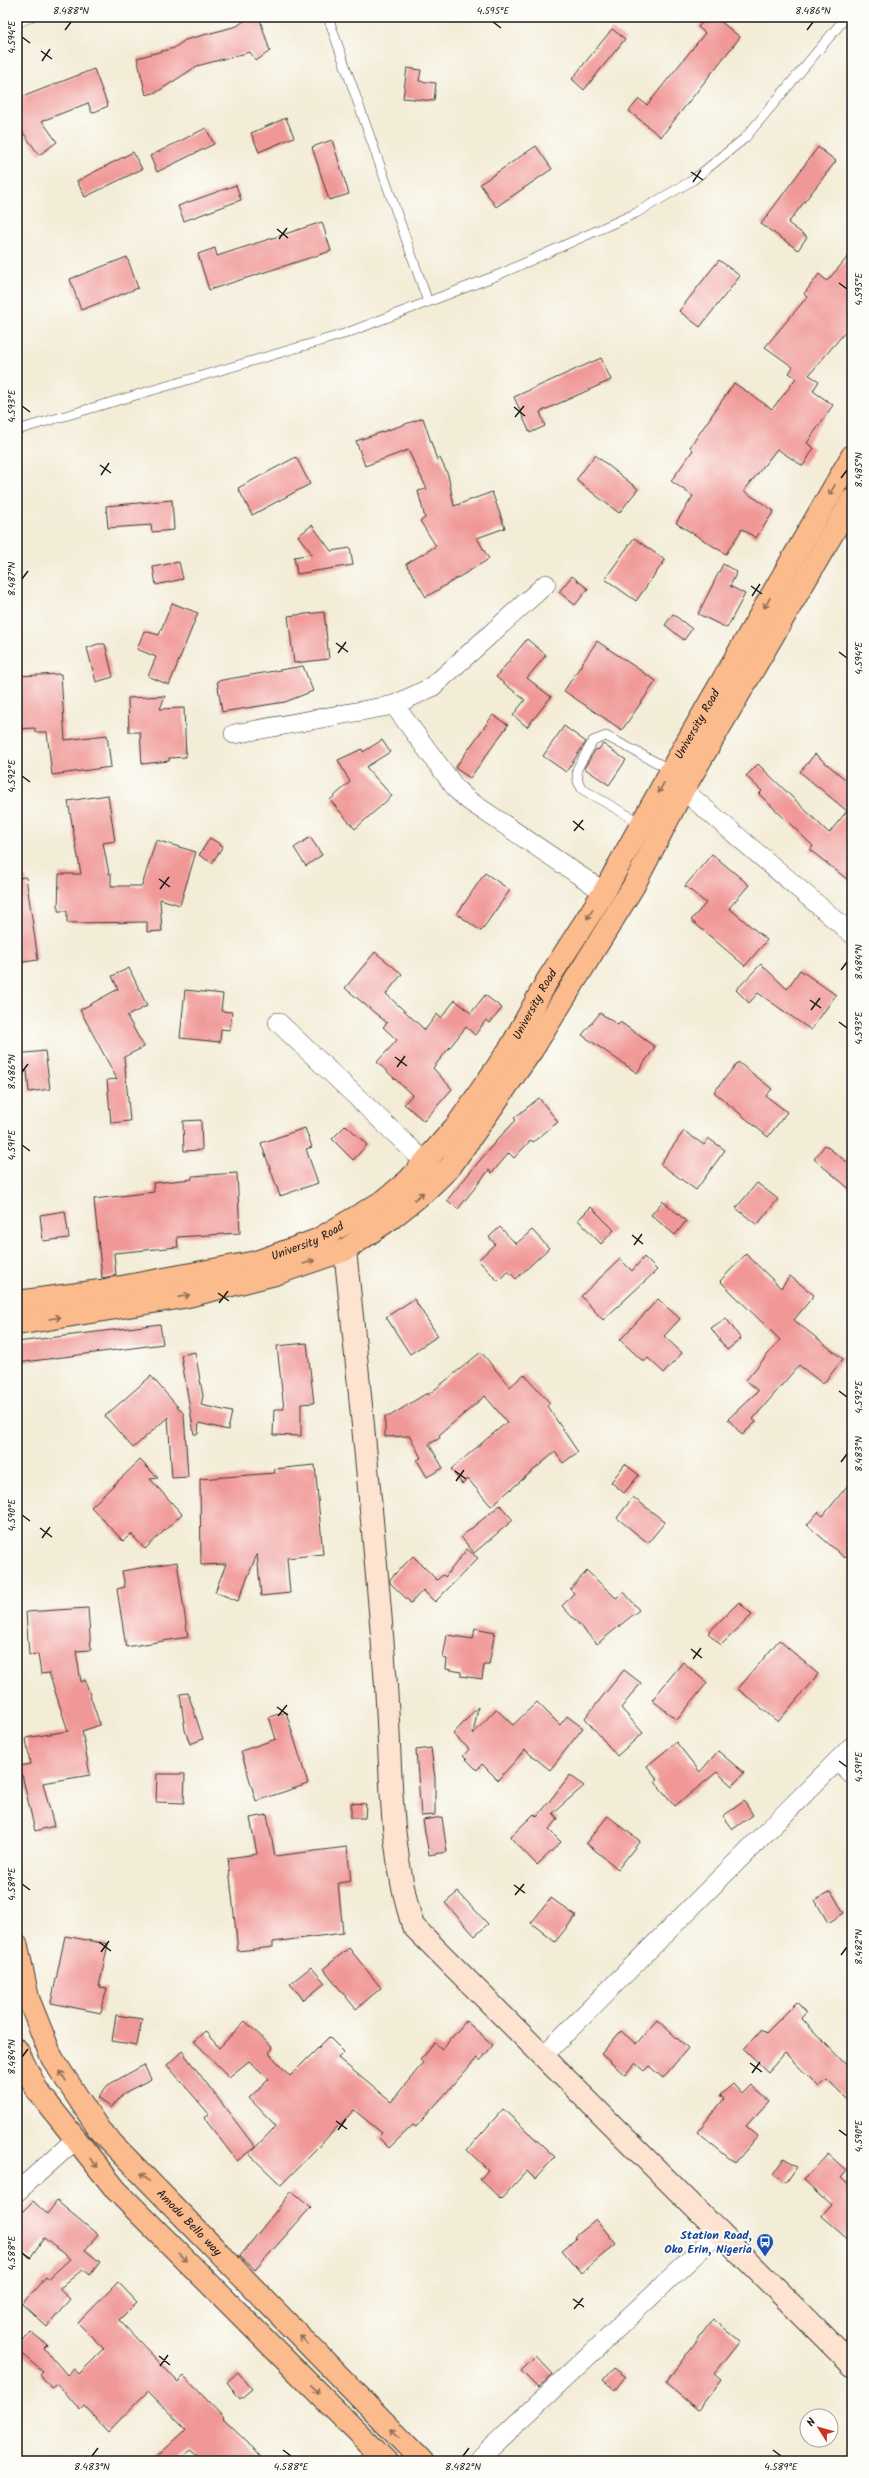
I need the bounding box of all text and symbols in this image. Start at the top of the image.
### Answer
text: 8.488°N [53,3,89,19]
text: 4.595°E [477,3,511,19]
text: 8.486°N [795,3,831,19]
text: 4.594°E [4,19,20,53]
text: 4.595°E [851,271,867,305]
text: 4.593°E [4,388,20,423]
text: 8.485°N [851,452,867,488]
one-way arrow [828,484,836,496]
text: 8.487°N [4,561,20,596]
one-way arrow [763,597,771,609]
text: 4.594°E [851,640,867,674]
street label: University Road [670,685,726,763]
text: 4.592°E [4,758,20,793]
one-way arrow [656,782,664,794]
one-way arrow [586,908,594,919]
text: 8.484°N [851,944,867,980]
street label: University Road [508,965,563,1043]
text: 4.593°E [851,1010,867,1045]
text: 8.486°N [4,1054,20,1090]
text: 4.591°E [4,1129,20,1160]
one-way arrow [414,1192,425,1200]
street label: University Road [269,1217,349,1266]
one-way arrow [303,1258,315,1266]
one-way arrow [177,1292,190,1300]
one-way arrow [49,1314,62,1322]
text: 4.592°E [851,1379,867,1414]
text: 8.483°N [851,1436,867,1472]
text: 4.590°E [4,1498,20,1531]
text: 4.591°E [851,1751,867,1782]
text: 4.589°E [4,1866,20,1901]
text: 8.482°N [851,1929,867,1965]
text: 8.484°N [4,2039,20,2075]
one-way arrow [59,2070,67,2082]
text: 4.590°E [851,2119,867,2152]
one-way arrow [90,2158,99,2168]
one-way arrow [140,2172,149,2182]
street label: Amodu Bello way [152,2185,227,2261]
place label: Station Road, Oko Erin, Nigeria [664,2226,752,2259]
bus stop icon: Station Road, Oko Erin, Nigeria [755,2232,775,2257]
text: 4.588°E [4,2235,20,2270]
one-way arrow [179,2252,188,2262]
one-way arrow [299,2335,309,2345]
one-way arrow [310,2384,320,2394]
north arrow [799,2408,839,2448]
text: N [803,2414,821,2431]
one-way arrow [390,2428,399,2438]
text: 8.483°N [74,2459,110,2475]
text: 4.588°E [274,2459,309,2475]
text: 8.482°N [445,2459,481,2475]
text: 4.589°E [764,2459,799,2475]

